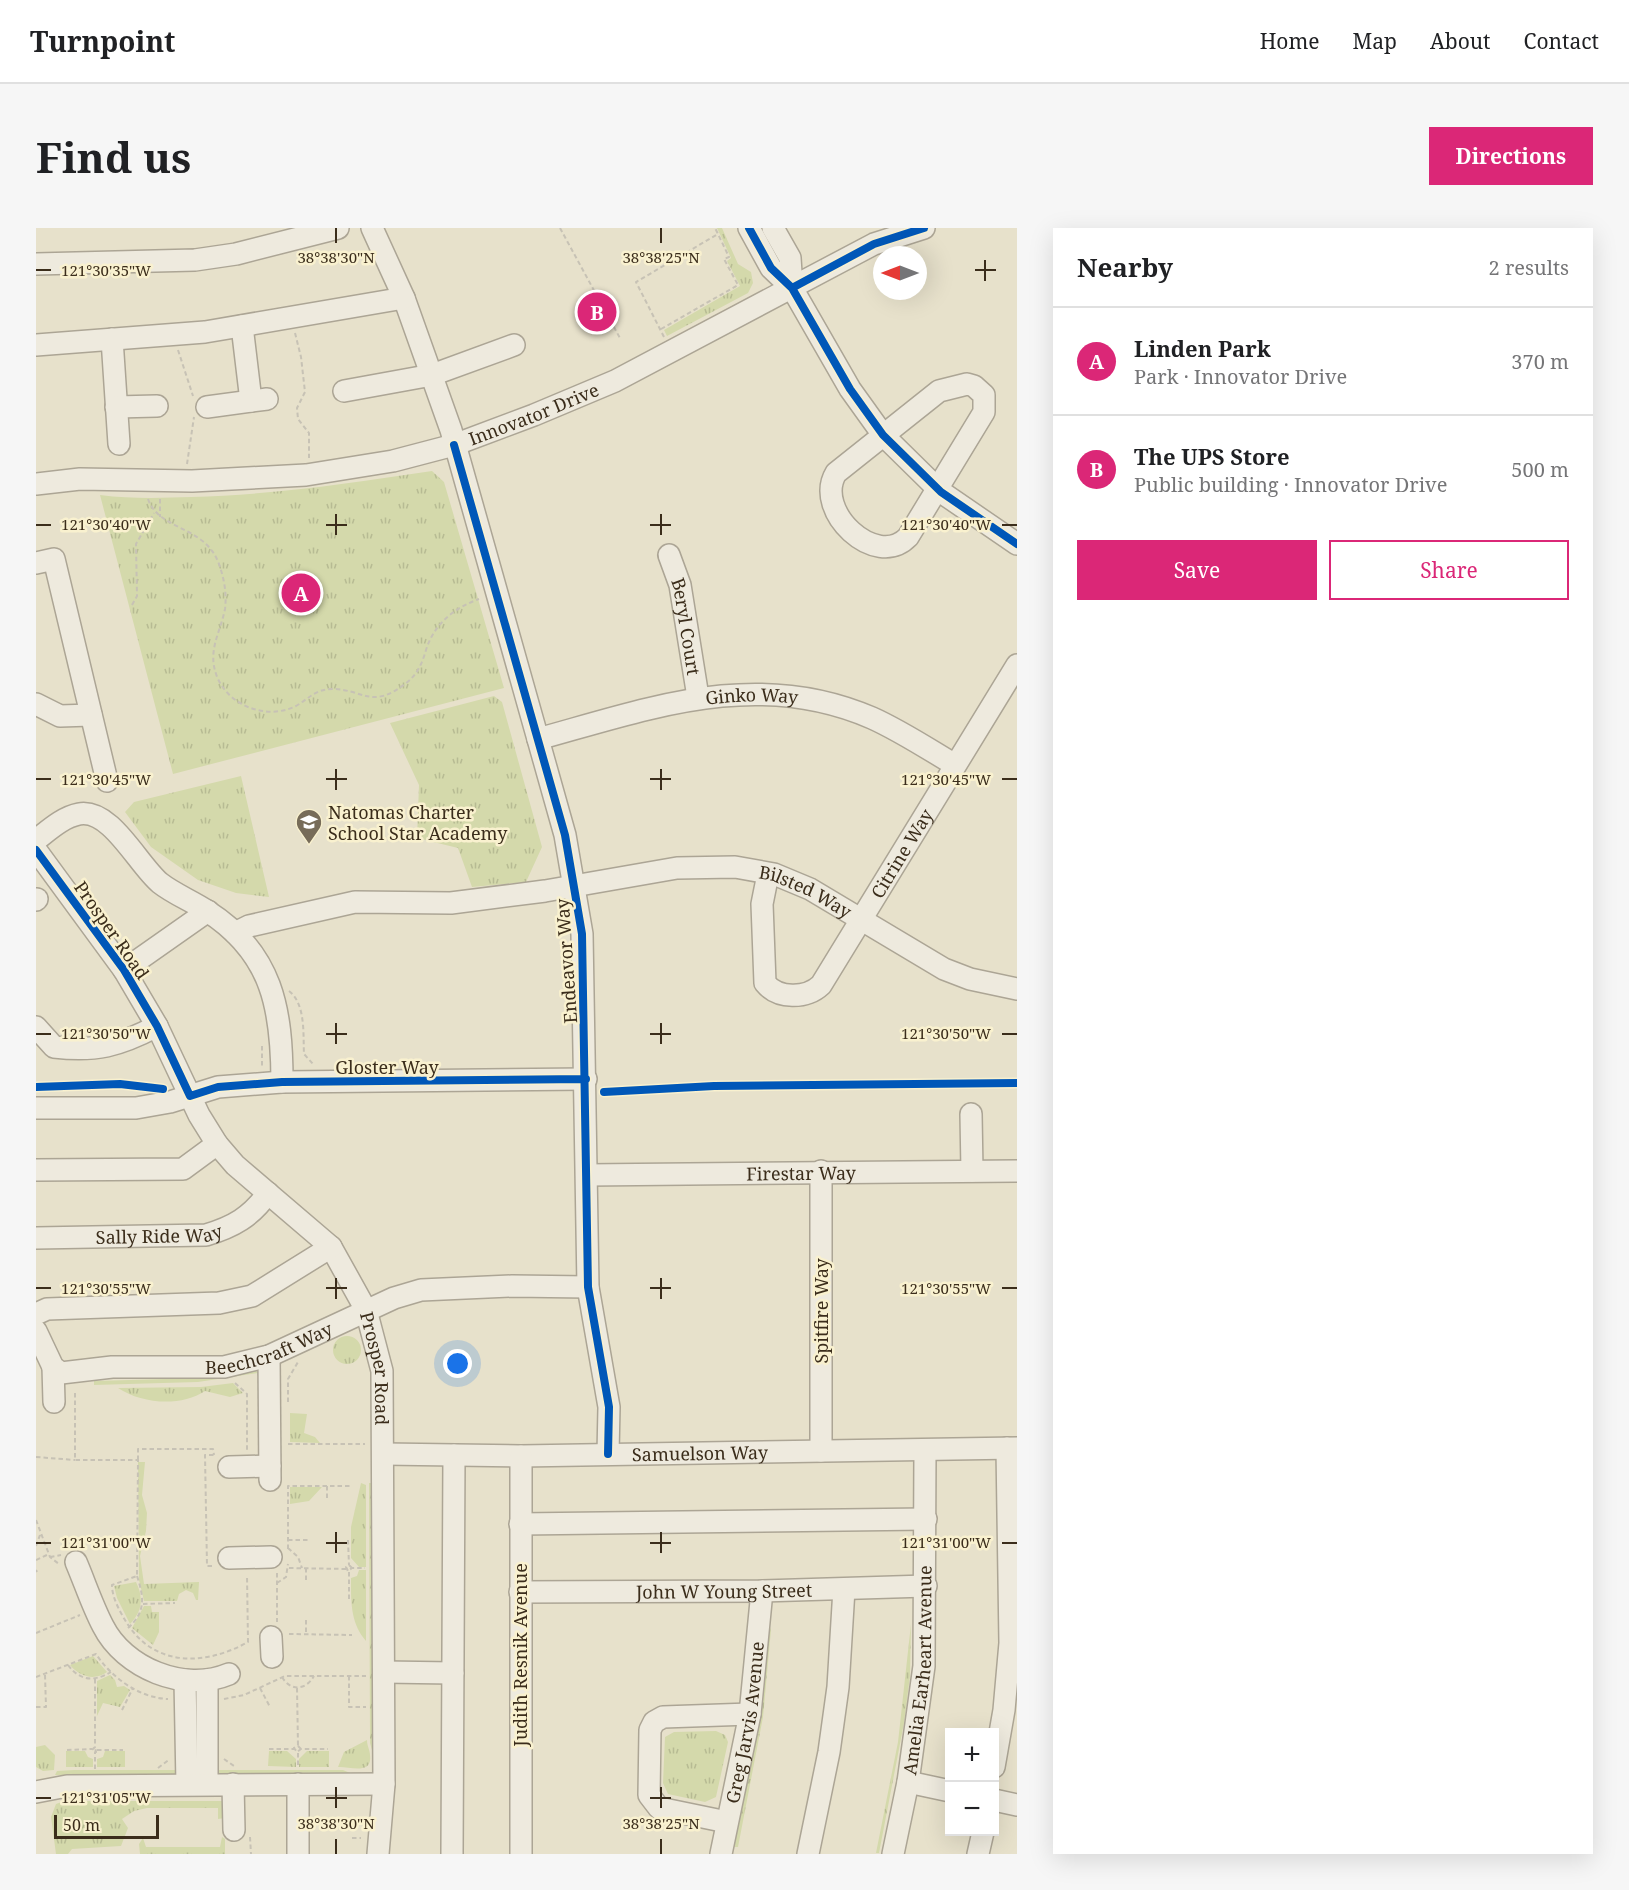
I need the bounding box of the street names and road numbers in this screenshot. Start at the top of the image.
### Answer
street label: Innovator Drive [465,377,602,451]
street label: Beryl Court [666,574,706,677]
street label: Ginko Way [704,682,800,710]
street label: Citrine Way [865,803,939,903]
street label: Bilsted Way [757,860,857,924]
street label: Prosper Road [69,876,155,984]
street label: Endeavor Way [550,897,582,1024]
street label: Gloster Way [335,1055,440,1079]
street label: Firestar Way [746,1160,857,1186]
street label: Sally Ride Way [96,1218,226,1249]
street label: Spitfire Way [809,1258,833,1364]
street label: Prosper Road [355,1309,394,1425]
street label: Beechcraft Way [205,1316,337,1379]
street label: Samuelson Way [632,1440,769,1466]
street label: Judith Resnik Avenue [508,1563,532,1748]
street label: Amelia Earheart Avenue [897,1565,936,1777]
street label: John W Young Street [635,1577,812,1604]
street label: Greg Jarvis Avenue [720,1640,769,1805]

